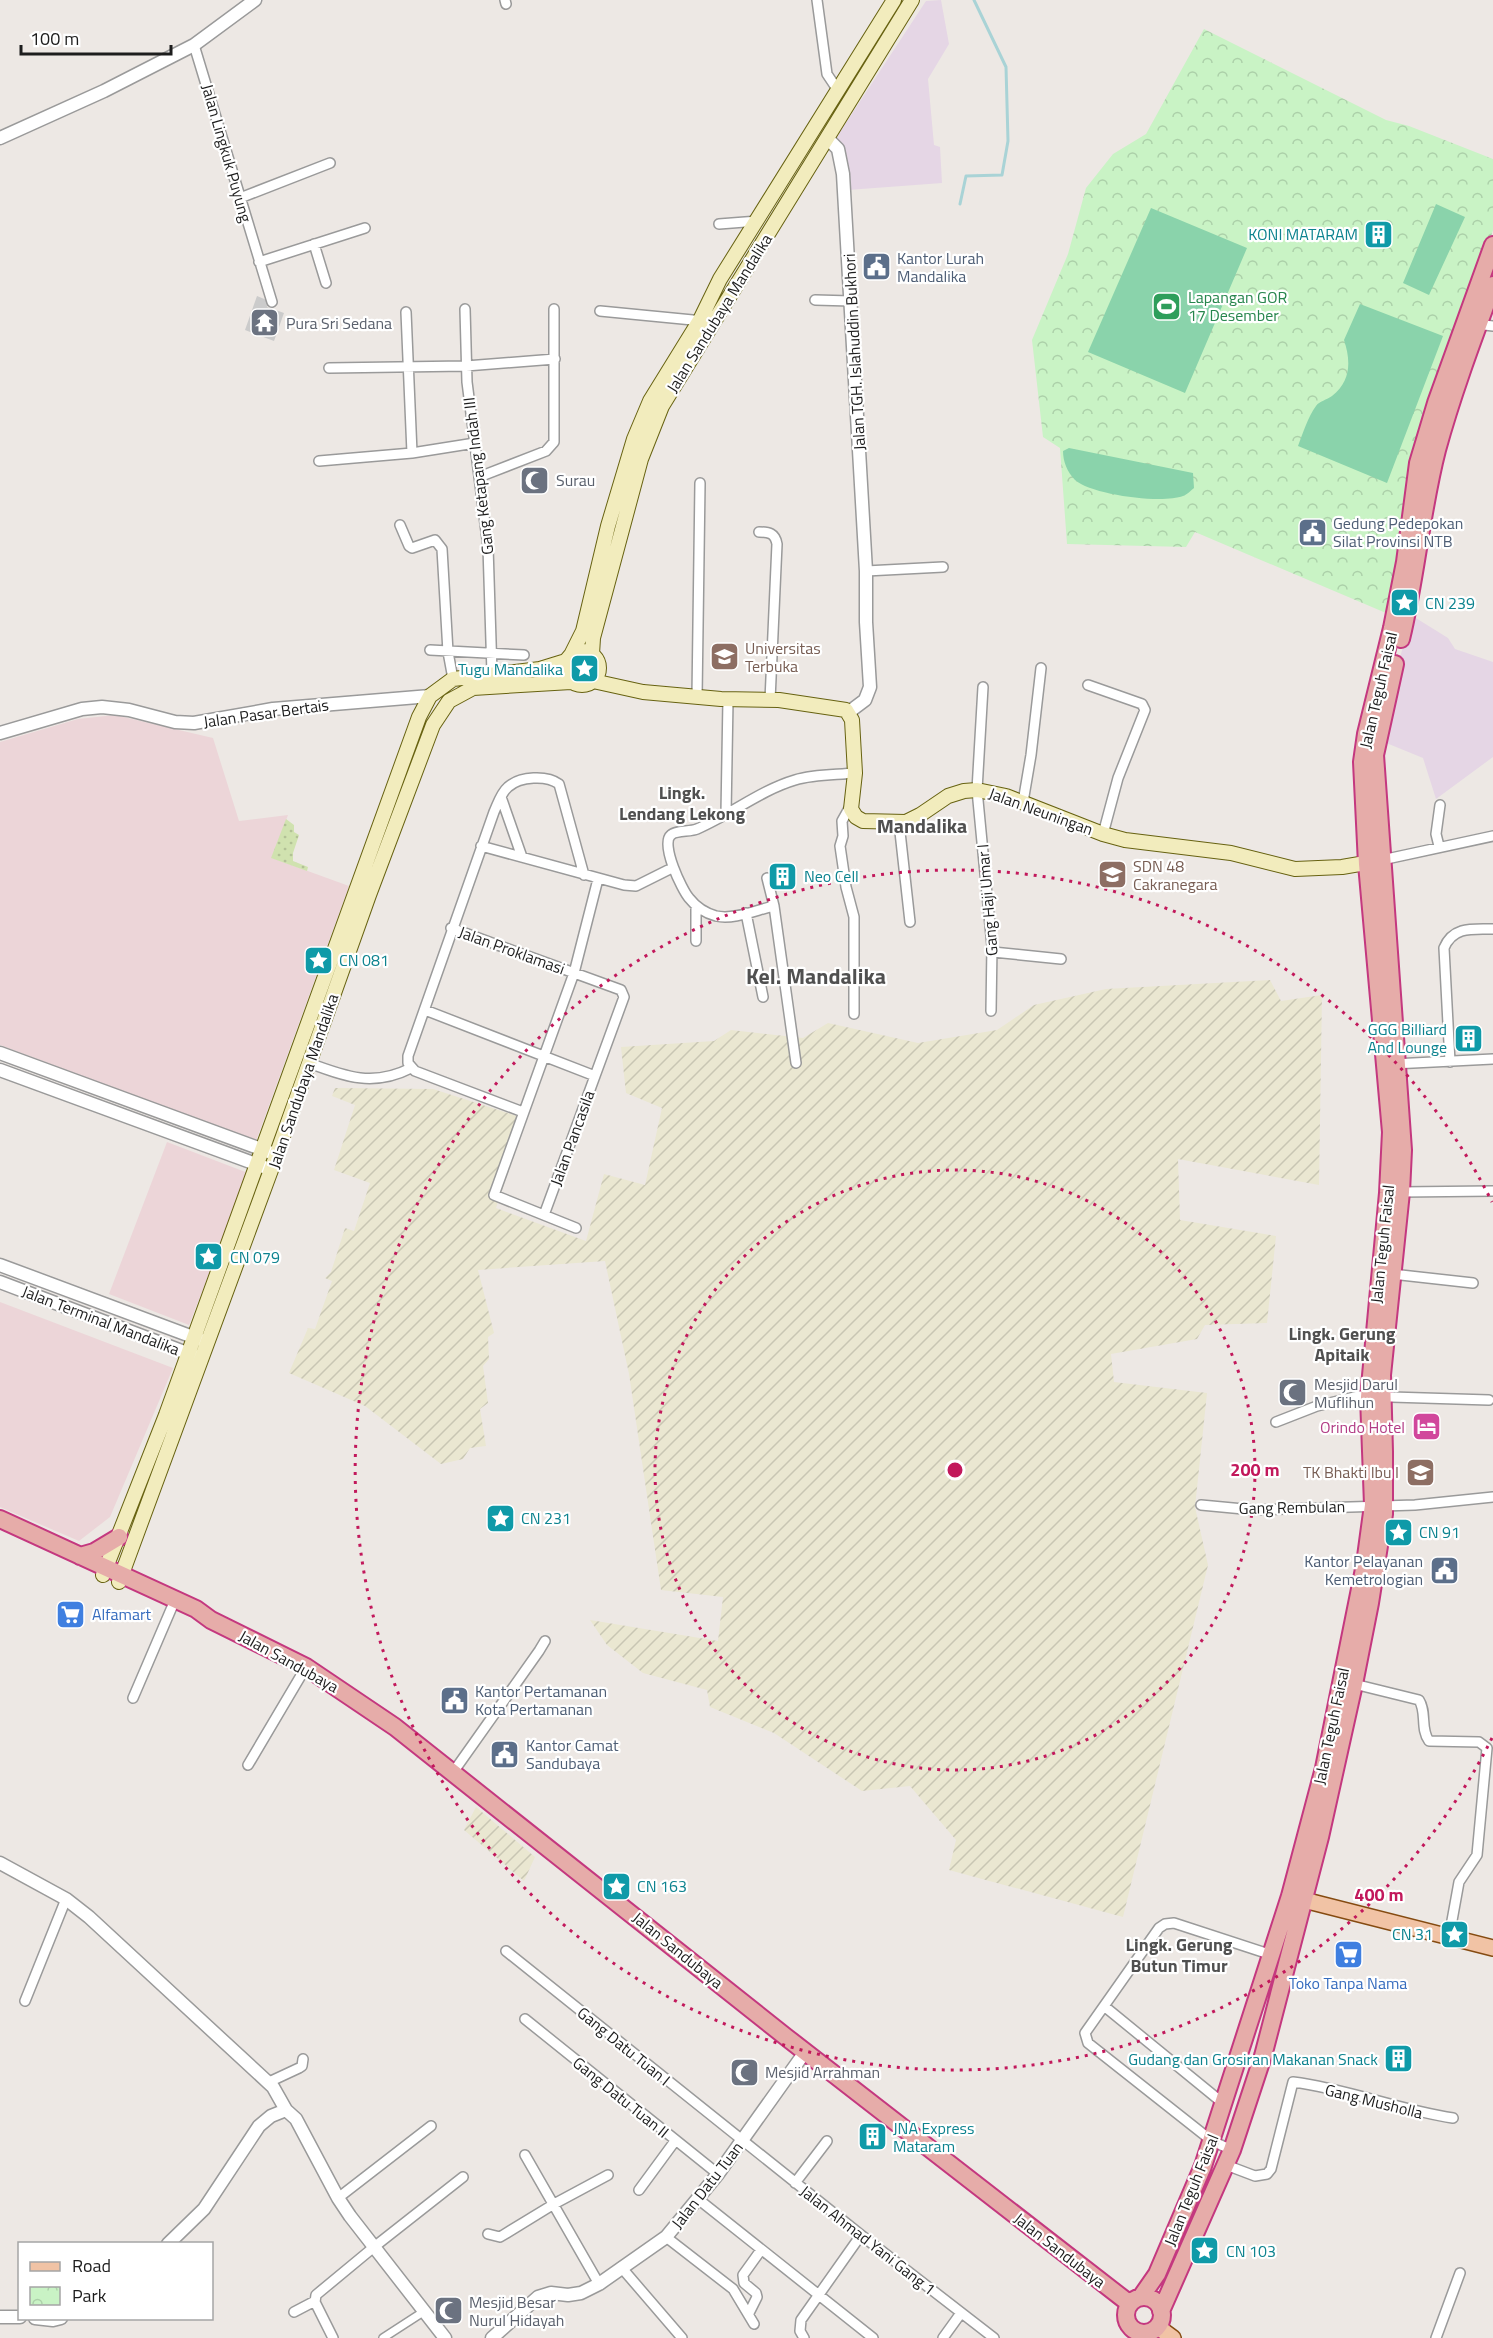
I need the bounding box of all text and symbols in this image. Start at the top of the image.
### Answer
scale bar [21,18,171,56]
text: 100 m [30,25,79,52]
street label: Jalan Lingkuk Puyung [196,81,258,225]
building icon: KONI MATARAM [1363,218,1395,250]
place label: KONI MATARAM [1248,222,1358,246]
street label: Jalan Sandubaya Mandalika [660,229,778,397]
place label: Kantor Lurah Mandalika [897,246,984,288]
public building icon: Kantor Lurah Mandalika [860,251,892,283]
street label: Jalan TGH. Islahuddin Bukhori [837,253,871,451]
place label: Lapangan GOR 17 Desember [1188,285,1287,327]
sports icon: Lapangan GOR 17 Desember [1151,290,1183,322]
temple icon: Pura Sri Sedana [249,307,281,339]
place label: Pura Sri Sedana [286,311,392,335]
street label: Gang Ketapang Indah III [456,396,500,556]
mosque icon: Surau [519,464,551,496]
place label: Surau [556,468,595,492]
place label: Gedung Pedepokan Silat Provinsi NTB [1333,511,1463,553]
public building icon: Gedung Pedepokan Silat Provinsi NTB [1296,516,1328,548]
place icon: CN 239 [1388,587,1420,619]
place label: CN 239 [1425,591,1475,615]
street label: Jalan Teguh Faisal [1353,629,1403,751]
place label: Universitas Terbuka [745,636,821,678]
school or university icon: Universitas Terbuka [708,641,740,673]
place icon: Tugu Mandalika [568,653,600,685]
place label: Tugu Mandalika [458,657,563,681]
street label: Jalan Pasar Bertais [202,692,330,734]
district label: Lingk. Lendang Lekong [619,779,745,827]
street label: Jalan Neuningan [986,781,1096,841]
district label: Mandalika [877,810,967,841]
street label: Gang Haji Umar I [970,843,1004,957]
place label: SDN 48 Cakranegara [1133,854,1217,896]
school or university icon: SDN 48 Cakranegara [1096,859,1128,891]
building icon: Neo Cell [767,860,799,892]
place label: Neo Cell [804,864,859,888]
street label: Jalan Proklamasi [456,920,568,980]
place icon: CN 081 [302,944,334,976]
place label: CN 081 [339,948,389,972]
district label: Kel. Mandalika [746,959,886,993]
street label: Jalan Sandubaya Mandalika [262,990,344,1172]
place label: GGG Billiard And Lounge [1367,1017,1447,1059]
building icon: GGG Billiard And Lounge [1452,1022,1484,1054]
street label: Jalan Pancasila [544,1087,600,1189]
street label: Jalan Teguh Faisal [1364,1184,1400,1304]
place icon: CN 079 [193,1241,225,1273]
place label: CN 079 [230,1245,280,1269]
street label: Jalan Terminal Mandalika [19,1279,183,1361]
district label: Lingk. Gerung Apitaik [1289,1320,1396,1368]
place label: Mesjid Darul Muflihun [1314,1372,1398,1414]
mosque icon: Mesjid Darul Muflihun [1277,1377,1309,1409]
hotel icon: Orindo Hotel [1410,1411,1442,1443]
place label: Orindo Hotel [1320,1415,1405,1439]
text: 200 m [1230,1456,1280,1483]
school or university icon: TK Bhakti Ibu I [1404,1456,1436,1488]
centre of rings [945,1460,965,1480]
place label: TK Bhakti Ibu I [1303,1460,1399,1484]
street label: Gang Rembulan [1239,1494,1345,1520]
place icon: CN 231 [484,1502,516,1534]
place label: CN 231 [521,1506,571,1530]
place icon: CN 91 [1382,1516,1414,1548]
place label: CN 91 [1419,1520,1460,1544]
place label: Kantor Pelayanan Kemetrologian [1304,1549,1423,1591]
public building icon: Kantor Pelayanan Kemetrologian [1428,1554,1460,1586]
supermarket icon: Alfamart [55,1598,87,1630]
place label: Alfamart [92,1602,151,1626]
street label: Jalan Sandubaya [235,1624,343,1698]
street label: Jalan Teguh Faisal [1307,1665,1355,1787]
place label: Kantor Pertamanan Kota Pertamanan [475,1679,607,1721]
public building icon: Kantor Pertamanan Kota Pertamanan [438,1684,470,1716]
place label: Kantor Camat Sandubaya [526,1733,619,1775]
public building icon: Kantor Camat Sandubaya [489,1738,521,1770]
place icon: CN 163 [600,1870,632,1902]
place label: CN 163 [637,1874,687,1898]
text: 400 m [1354,1881,1404,1908]
street label: Jalan Sandubaya [627,1906,729,1994]
place icon: CN 31 [1438,1918,1470,1950]
place label: CN 31 [1392,1922,1433,1946]
district label: Lingk. Gerung Butun Timur [1126,1931,1233,1979]
supermarket icon: Toko Tanpa Nama [1332,1939,1364,1971]
place label: Toko Tanpa Nama [1289,1971,1407,1995]
street label: Gang Datu Tuan I [572,2001,676,2091]
building icon: Gudang dan Grosiran Makanan Snack [1383,2043,1415,2075]
place label: Gudang dan Grosiran Makanan Snack [1128,2047,1378,2071]
street label: Gang Datu Tuan II [568,2051,674,2143]
mosque icon: Mesjid Arrahman [728,2056,760,2088]
place label: Mesjid Arrahman [765,2060,880,2084]
street label: Gang Musholla [1323,2077,1425,2125]
place label: JNA Express Mataram [893,2116,974,2158]
building icon: JNA Express Mataram [856,2121,888,2153]
street label: Jalan Teguh Faisal [1158,2130,1224,2250]
street label: Jalan Datu Tuan [665,2136,749,2234]
street label: Jalan Ahmad Yani Gang 1 [795,2179,941,2301]
street label: Jalan Sandubaya [1009,2206,1111,2294]
place icon: CN 103 [1189,2235,1221,2267]
place label: CN 103 [1226,2239,1276,2263]
legend [18,2242,213,2320]
text: Road [72,2252,111,2279]
text: Park [72,2282,107,2309]
place label: Mesjid Besar Nurul Hidayah [469,2290,564,2332]
mosque icon: Mesjid Besar Nurul Hidayah [432,2295,464,2327]

